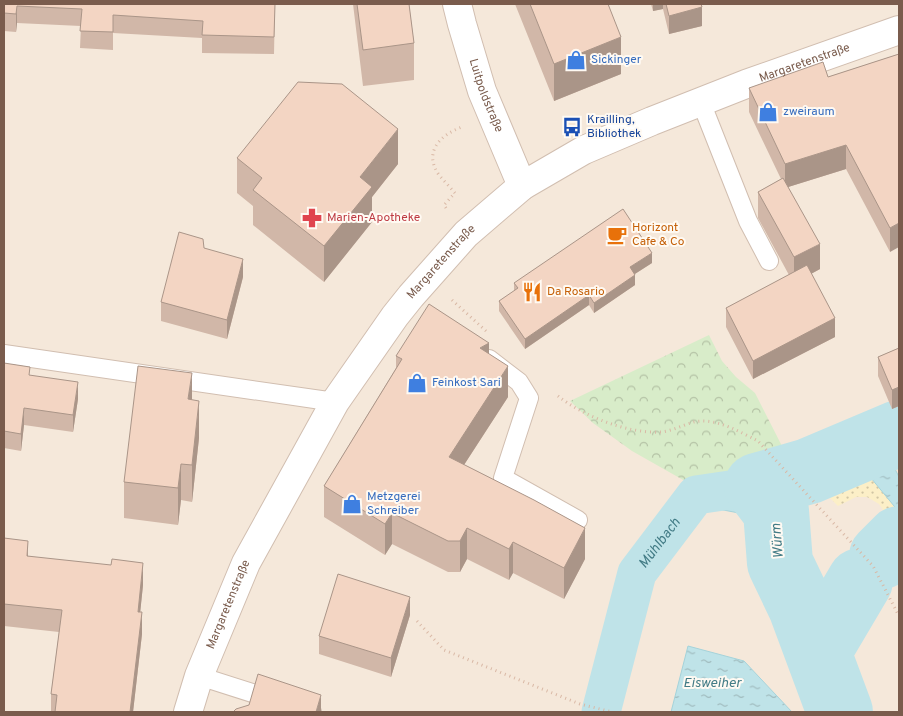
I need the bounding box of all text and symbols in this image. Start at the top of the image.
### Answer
street label: Margaretenstraße [757,40,852,87]
shop icon: Sickinger [565,49,587,71]
place label: Sickinger [591,52,642,68]
street label: Luitpoldstraße [465,57,507,135]
shop icon: zweiraum [757,101,779,123]
place label: zweiraum [783,104,835,120]
place label: Krailling, Bibliothek [587,112,642,142]
bus stop icon: Krailling, Bibliothek [561,116,583,138]
pharmacy icon: Marien-Apotheke [301,207,323,229]
place label: Marien-Apotheke [327,210,420,226]
place label: Horizont Cafe & Co [632,220,685,250]
street label: Margaretenstraße [404,221,479,303]
cafe icon: Horizont Cafe & Co [606,224,628,246]
restaurant icon: Da Rosario [521,281,543,303]
place label: Da Rosario [547,284,605,300]
shop icon: Feinkost Sari [406,372,428,394]
place label: Feinkost Sari [432,375,501,391]
place label: Metzgerei Schreiber [367,489,421,519]
shop icon: Metzgerei Schreiber [341,493,363,515]
water label: Mühlbach [635,514,684,572]
water label: Würm [768,522,788,559]
street label: Margaretenstraße [203,557,254,652]
water label: Eisweiher [683,675,743,692]

